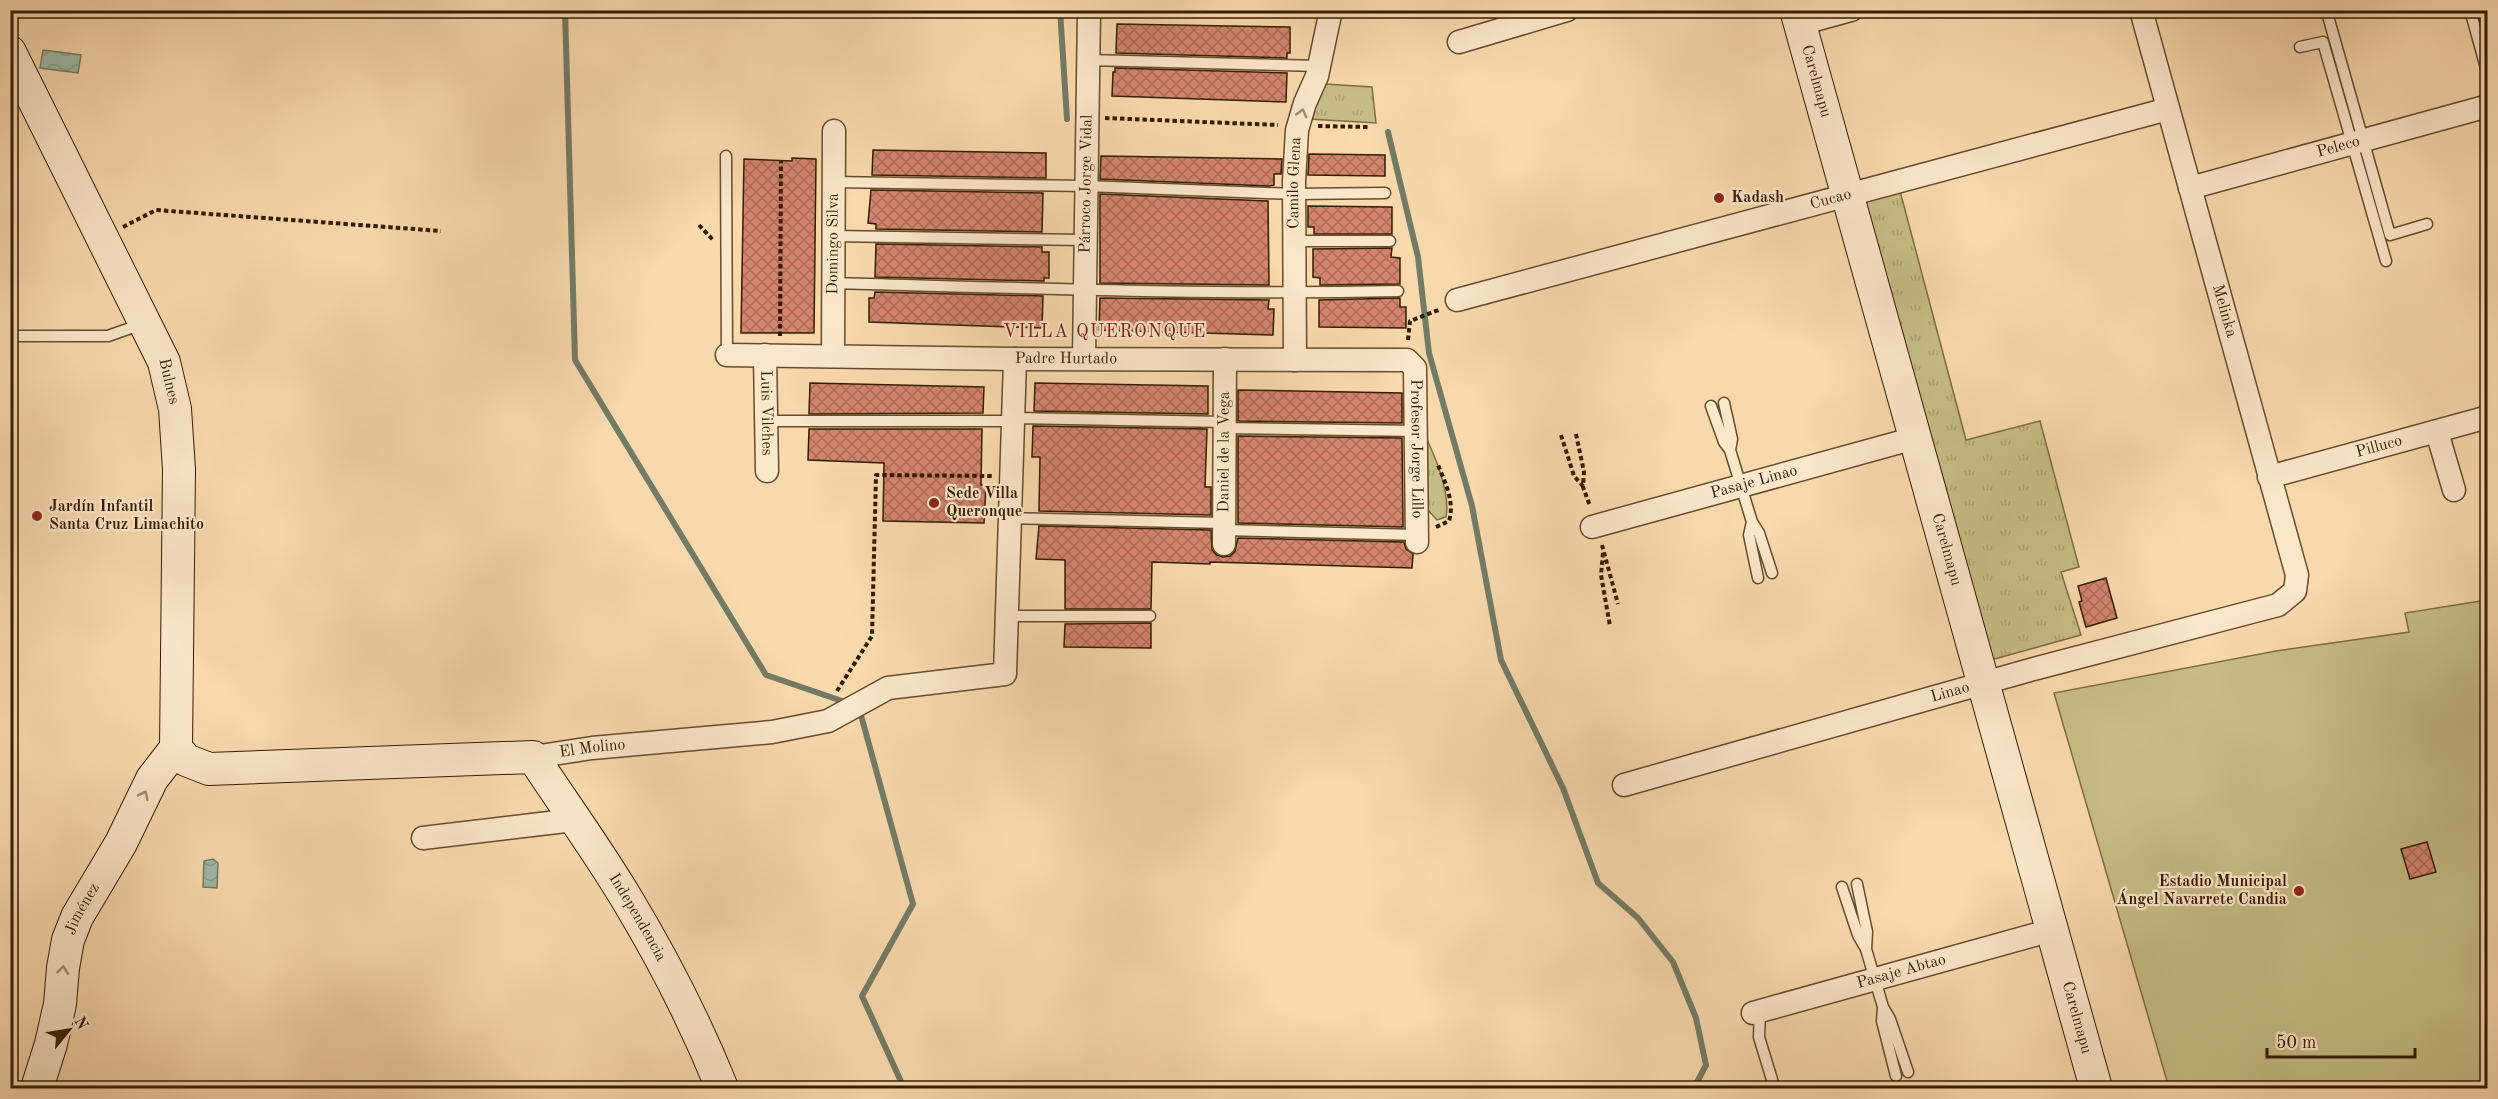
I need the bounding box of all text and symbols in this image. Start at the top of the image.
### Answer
street label: Carelmapu [1798,43,1834,120]
one-way arrow [1295,108,1307,119]
street label: Párroco Jorge Vidal [1078,115,1095,254]
street label: Peleco [2315,134,2362,161]
street label: Camilo Glena [1286,136,1305,229]
street label: Cucao [1808,186,1853,213]
place label: Kadash [1731,190,1784,206]
marker: Kadash [1712,191,1726,205]
street label: Domingo Silva [825,193,842,295]
street label: Melinka [2209,283,2239,339]
district label: VILLA QUERONQUE [1003,323,1207,341]
street label: Padre Hurtado [1015,351,1117,367]
street label: Bulnes [155,357,182,406]
street label: Luis Vilches [757,370,775,456]
street label: Profesor Jorge Lillo [1407,379,1425,518]
street label: Daniel de la Vega [1216,391,1233,513]
street label: Pilluco [2354,433,2404,461]
street label: Pasaje Linao [1709,463,1799,502]
place label: Sede Villa Queronque [946,486,1022,520]
marker: Sede Villa Queronque [927,496,941,510]
place label: Jardín Infantil Santa Cruz Limachito [49,499,204,533]
marker: Jardín Infantil Santa Cruz Limachito [30,509,44,523]
street label: Carelmapu [1928,512,1964,588]
street label: Linao [1929,680,1971,706]
street label: El Molino [558,737,626,761]
one-way arrow [137,790,149,801]
street label: Independencia [605,871,669,964]
place label: Estadio Municipal Ángel Navarrete Candia [2116,874,2287,908]
street label: Jiménez [63,881,103,937]
marker: Estadio Municipal Ángel Navarrete Candia [2292,884,2306,898]
street label: Pasaje Abtao [1855,952,1948,992]
one-way arrow [56,966,69,975]
street label: Carelmapu [2059,980,2094,1056]
north arrow [39,1000,99,1060]
text: N [70,1014,91,1033]
scale bar [2267,1021,2416,1059]
text: 50 m [2276,1034,2316,1052]

